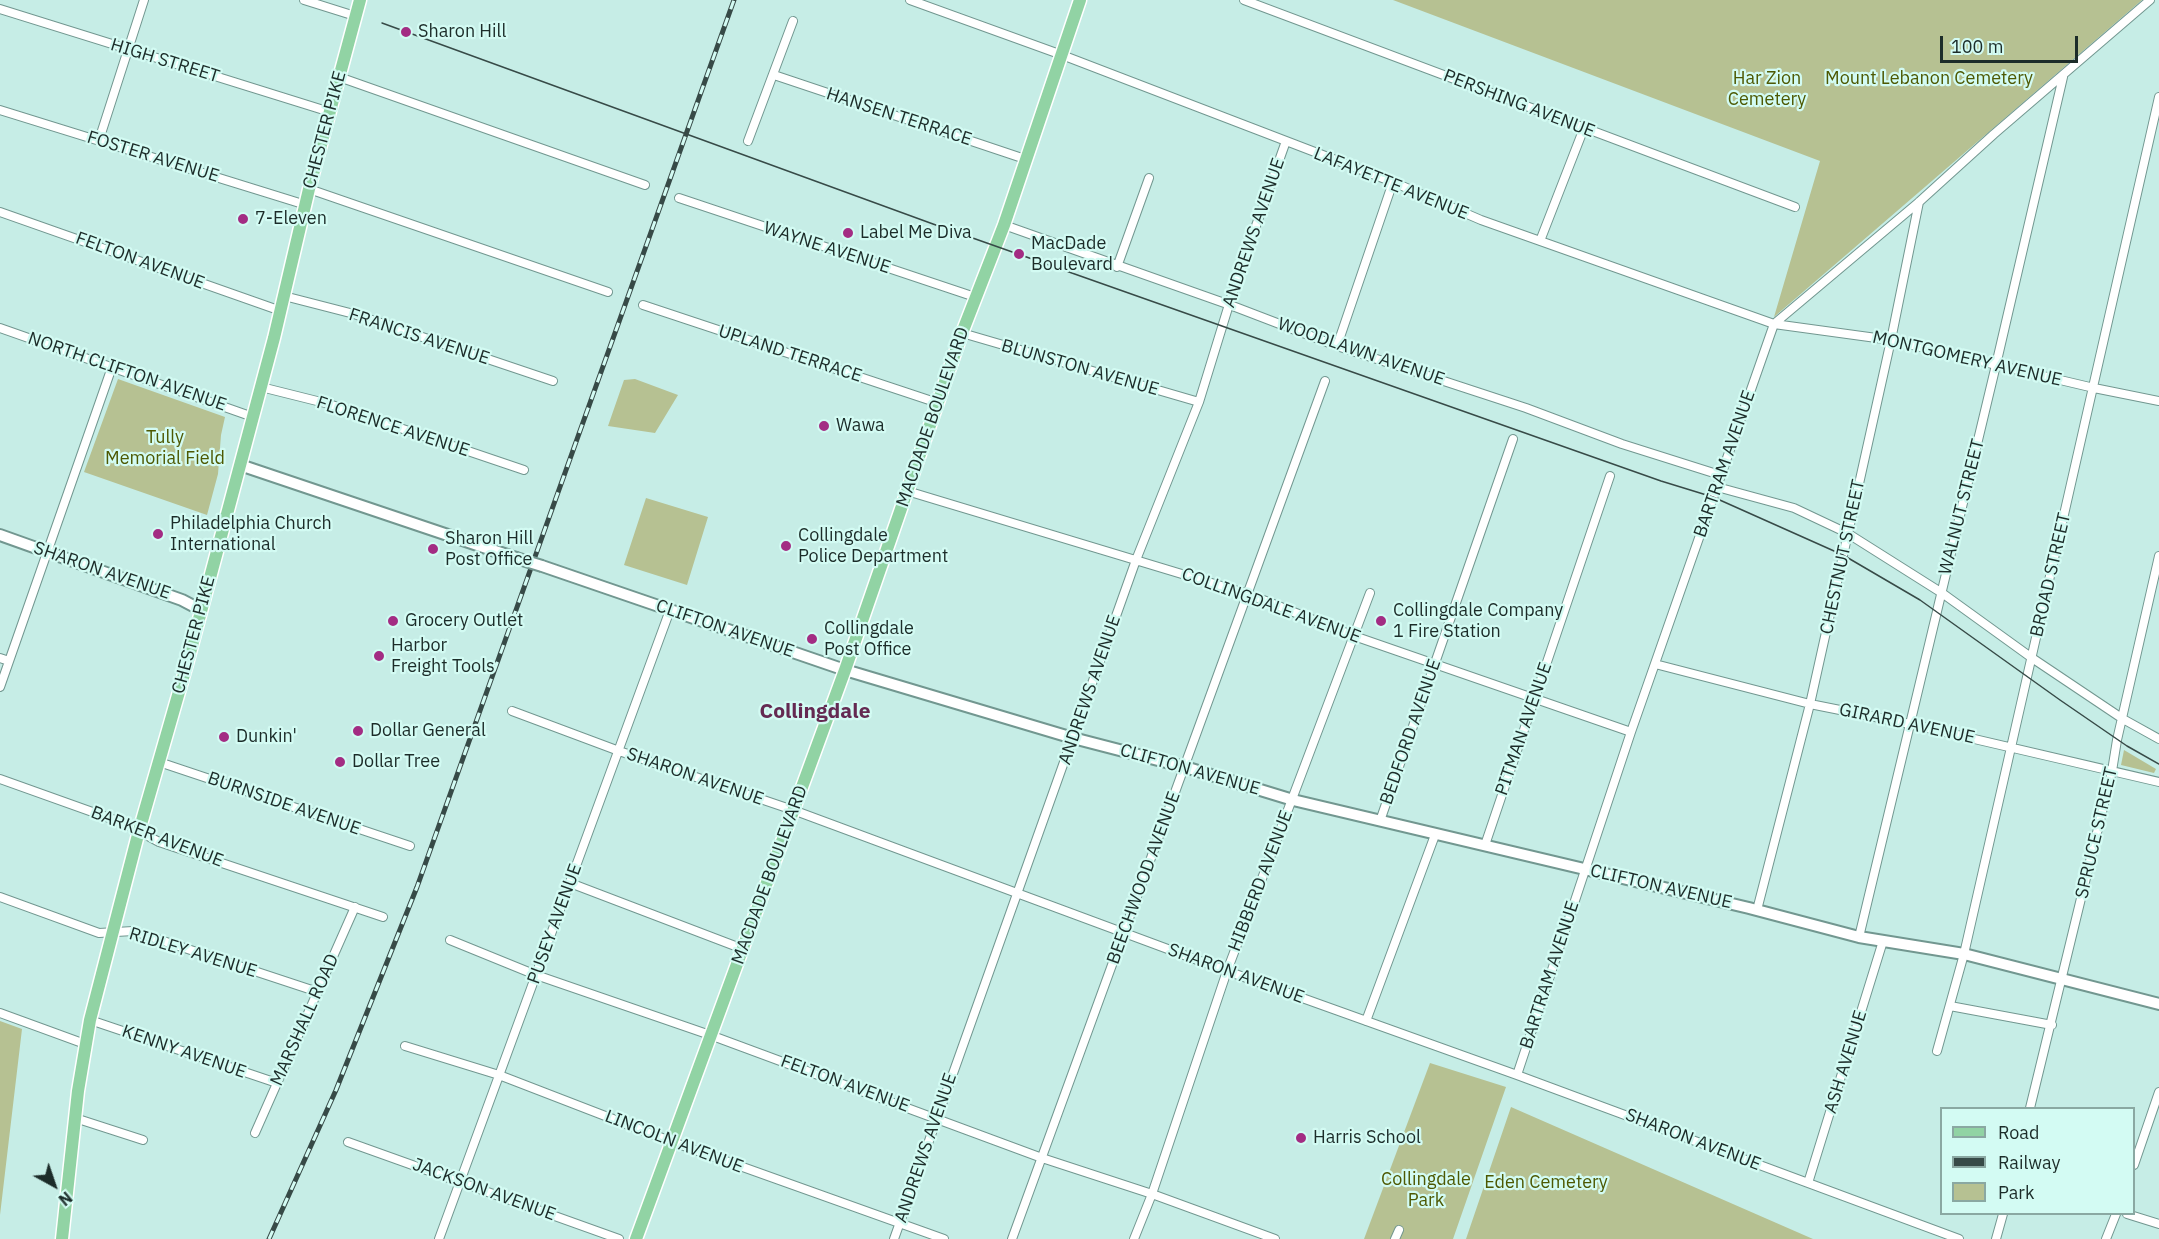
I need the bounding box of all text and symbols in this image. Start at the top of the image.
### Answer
place label: Sharon Hill [418,21,506,43]
scale bar [1943,24,2081,62]
marker: Sharon Hill [399,25,413,39]
street label: HIGH STREET [108,34,222,88]
text: 100 m [1951,35,2003,58]
street label: PERSHING AVENUE [1440,65,1598,143]
park label: Har Zion Cemetery [1728,68,1806,110]
park label: Mount Lebanon Cemetery [1825,68,2033,90]
street label: CHESTER PIKE [299,69,351,191]
street label: HANSEN TERRACE [824,83,974,151]
street label: FOSTER AVENUE [84,127,222,187]
street label: LAFAYETTE AVENUE [1310,143,1472,225]
street label: ANDREWS AVENUE [1218,155,1290,311]
place label: 7-Eleven [255,208,327,230]
marker: 7-Eleven [236,212,250,226]
street label: WAYNE AVENUE [761,217,893,279]
place label: Label Me Diva [860,222,972,244]
marker: Label Me Diva [841,226,855,240]
street label: FELTON AVENUE [73,228,207,294]
place label: MacDade Boulevard [1031,233,1113,276]
marker: MacDade Boulevard [1012,247,1026,261]
street label: FRANCIS AVENUE [346,304,492,370]
street label: WOODLAWN AVENUE [1275,313,1447,391]
street label: UPLAND TERRACE [715,321,865,387]
street label: MACDADE BOULEVARD [892,324,974,510]
street label: MONTGOMERY AVENUE [1870,327,2064,391]
street label: NORTH CLIFTON AVENUE [25,328,229,416]
street label: BLUNSTON AVENUE [999,335,1161,401]
street label: BARTRAM AVENUE [1690,388,1760,540]
street label: FLORENCE AVENUE [314,392,472,462]
place label: Wawa [836,415,885,437]
marker: Wawa [817,419,831,433]
park label: Tully Memorial Field [105,427,225,470]
street label: WALNUT STREET [1935,437,1989,577]
street label: CHESTNUT STREET [1816,478,1870,636]
street label: BROAD STREET [2026,511,2076,639]
place label: Philadelphia Church International [170,513,332,556]
place label: Collingdale Police Department [798,525,948,568]
marker: Philadelphia Church International [151,527,165,541]
place label: Sharon Hill Post Office [445,528,533,570]
street label: SHARON AVENUE [31,537,173,605]
marker: Collingdale Police Department [779,539,793,553]
marker: Sharon Hill Post Office [426,542,440,556]
street label: COLLINGDALE AVENUE [1179,564,1363,648]
street label: CHESTER PIKE [168,574,220,696]
street label: CLIFTON AVENUE [653,595,797,663]
place label: Collingdale Company 1 Fire Station [1393,600,1563,642]
place label: Grocery Outlet [405,610,523,632]
street label: ANDREWS AVENUE [1054,612,1126,768]
marker: Grocery Outlet [386,614,400,628]
marker: Collingdale Company 1 Fire Station [1374,614,1388,628]
place label: Collingdale Post Office [824,618,914,660]
marker: Collingdale Post Office [805,632,819,646]
place label: Harbor Freight Tools [391,635,495,678]
marker: Harbor Freight Tools [372,649,386,663]
street label: BEDFORD AVENUE [1376,656,1446,808]
street label: PITMAN AVENUE [1491,660,1557,798]
district label: Collingdale [760,699,870,725]
street label: GIRARD AVENUE [1837,699,1977,749]
place label: Dollar General [370,720,486,742]
marker: Dollar General [351,724,365,738]
place label: Dunkin' [236,726,297,748]
marker: Dunkin' [217,730,231,744]
street label: CLIFTON AVENUE [1117,740,1263,800]
street label: SHARON AVENUE [624,743,766,811]
place label: Dollar Tree [352,751,440,773]
marker: Dollar Tree [333,755,347,769]
street label: SPRUCE STREET [2071,765,2123,901]
street label: BURNSIDE AVENUE [205,768,363,840]
street label: MACDADE BOULEVARD [728,783,812,967]
street label: BEECHWOOD AVENUE [1103,789,1185,967]
street label: BARKER AVENUE [88,802,226,872]
street label: HIBBERD AVENUE [1224,807,1298,955]
street label: CLIFTON AVENUE [1588,860,1734,914]
street label: PUSEY AVENUE [523,861,587,987]
street label: BARTRAM AVENUE [1516,898,1584,1052]
street label: RIDLEY AVENUE [126,923,260,983]
street label: SHARON AVENUE [1165,939,1307,1009]
street label: MARSHALL ROAD [266,951,344,1089]
street label: ASH AVENUE [1820,1008,1872,1116]
street label: KENNY AVENUE [119,1021,249,1083]
street label: FELTON AVENUE [778,1051,912,1117]
street label: ANDREWS AVENUE [890,1070,962,1226]
street label: SHARON AVENUE [1622,1104,1764,1176]
street label: LINCOLN AVENUE [602,1106,746,1178]
legend [1940,1107,2135,1215]
text: Road [1998,1121,2039,1144]
place label: Harris School [1313,1127,1421,1149]
marker: Harris School [1294,1131,1308,1145]
text: Railway [1998,1151,2060,1174]
street label: JACKSON AVENUE [410,1154,558,1226]
north arrow [24,1155,84,1215]
park label: Collingdale Park [1381,1169,1471,1212]
park label: Eden Cemetery [1484,1172,1608,1194]
text: Park [1998,1181,2034,1204]
text: N [55,1187,76,1210]

